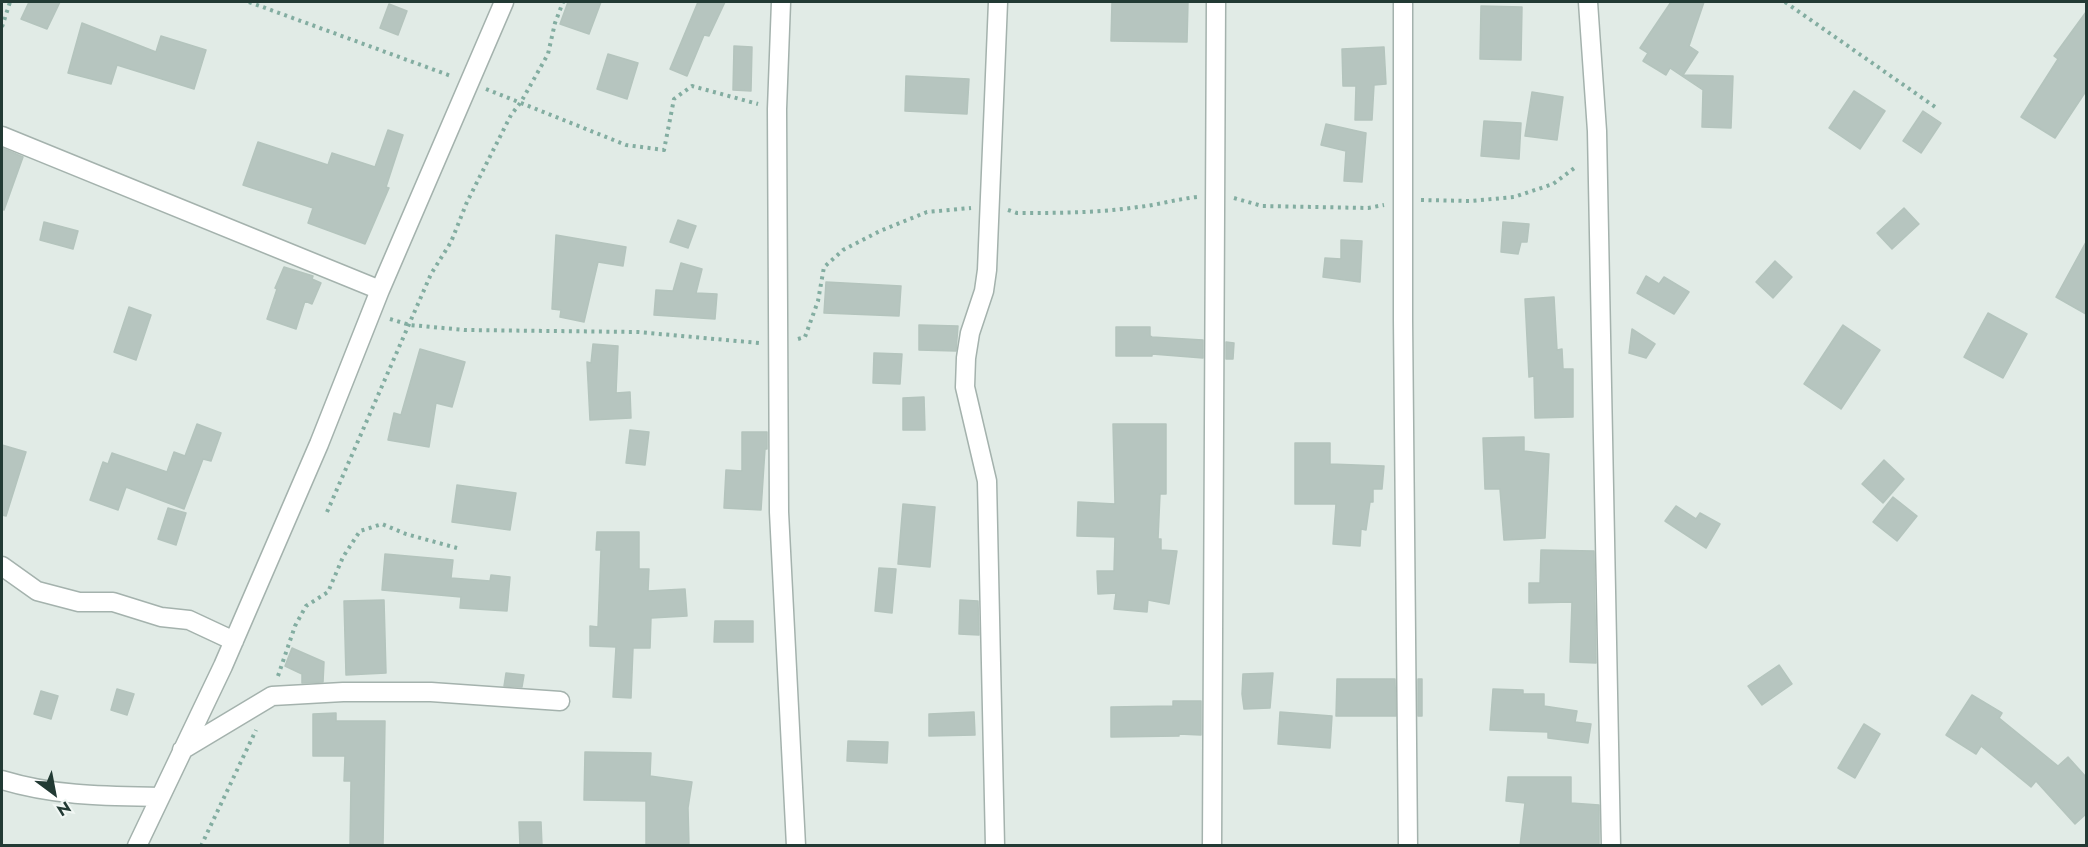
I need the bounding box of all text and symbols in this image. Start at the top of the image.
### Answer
north arrow [24,763,84,823]
text: N [52,796,75,822]

